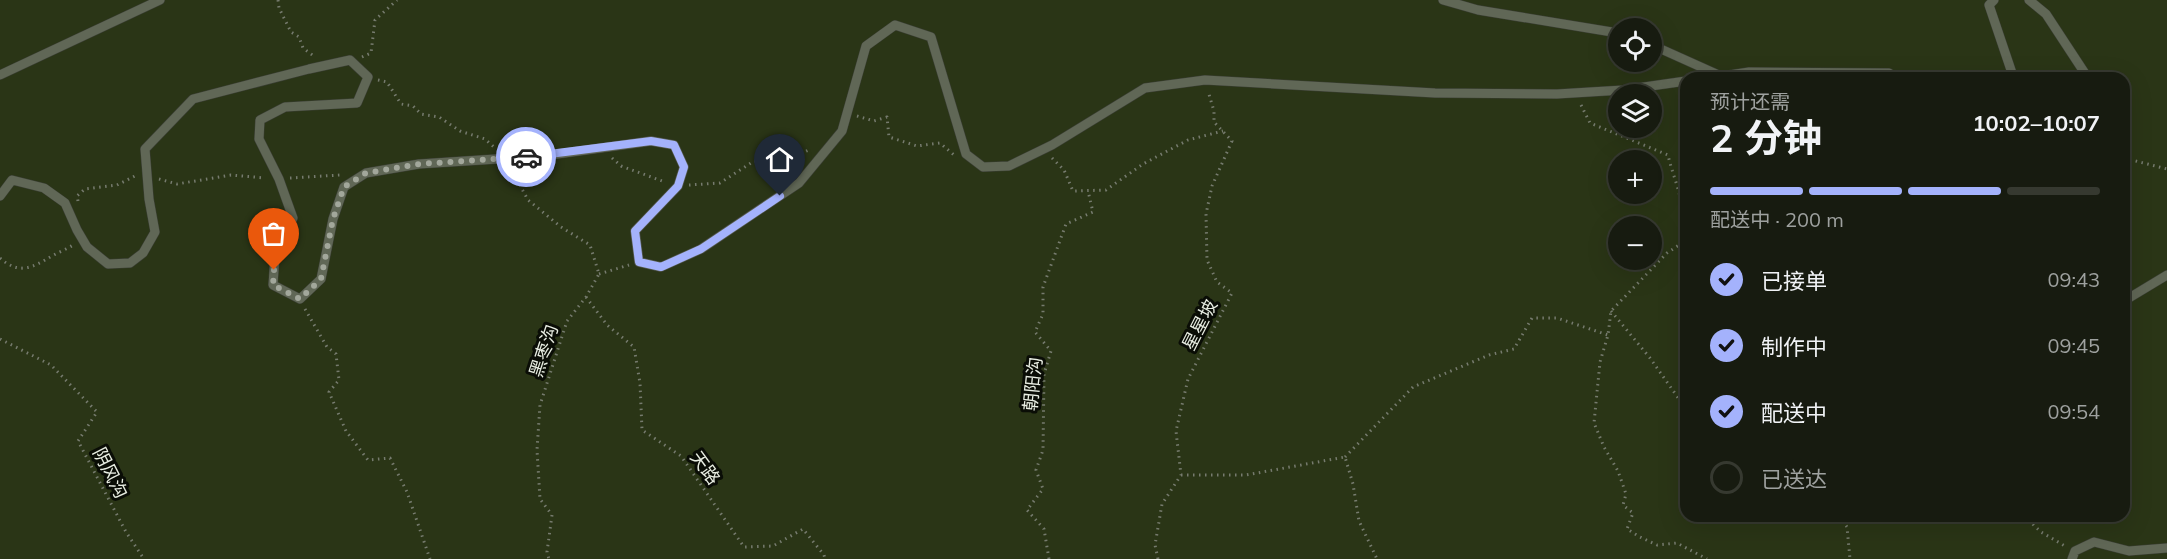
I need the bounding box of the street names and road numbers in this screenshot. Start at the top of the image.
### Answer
street label: 星星坡 [1177,295,1222,354]
street label: 黑枣沟 [524,322,563,380]
street label: 朝阳沟 [1018,356,1047,412]
street label: 阴风沟 [88,443,133,502]
street label: 天路 [686,446,725,489]

